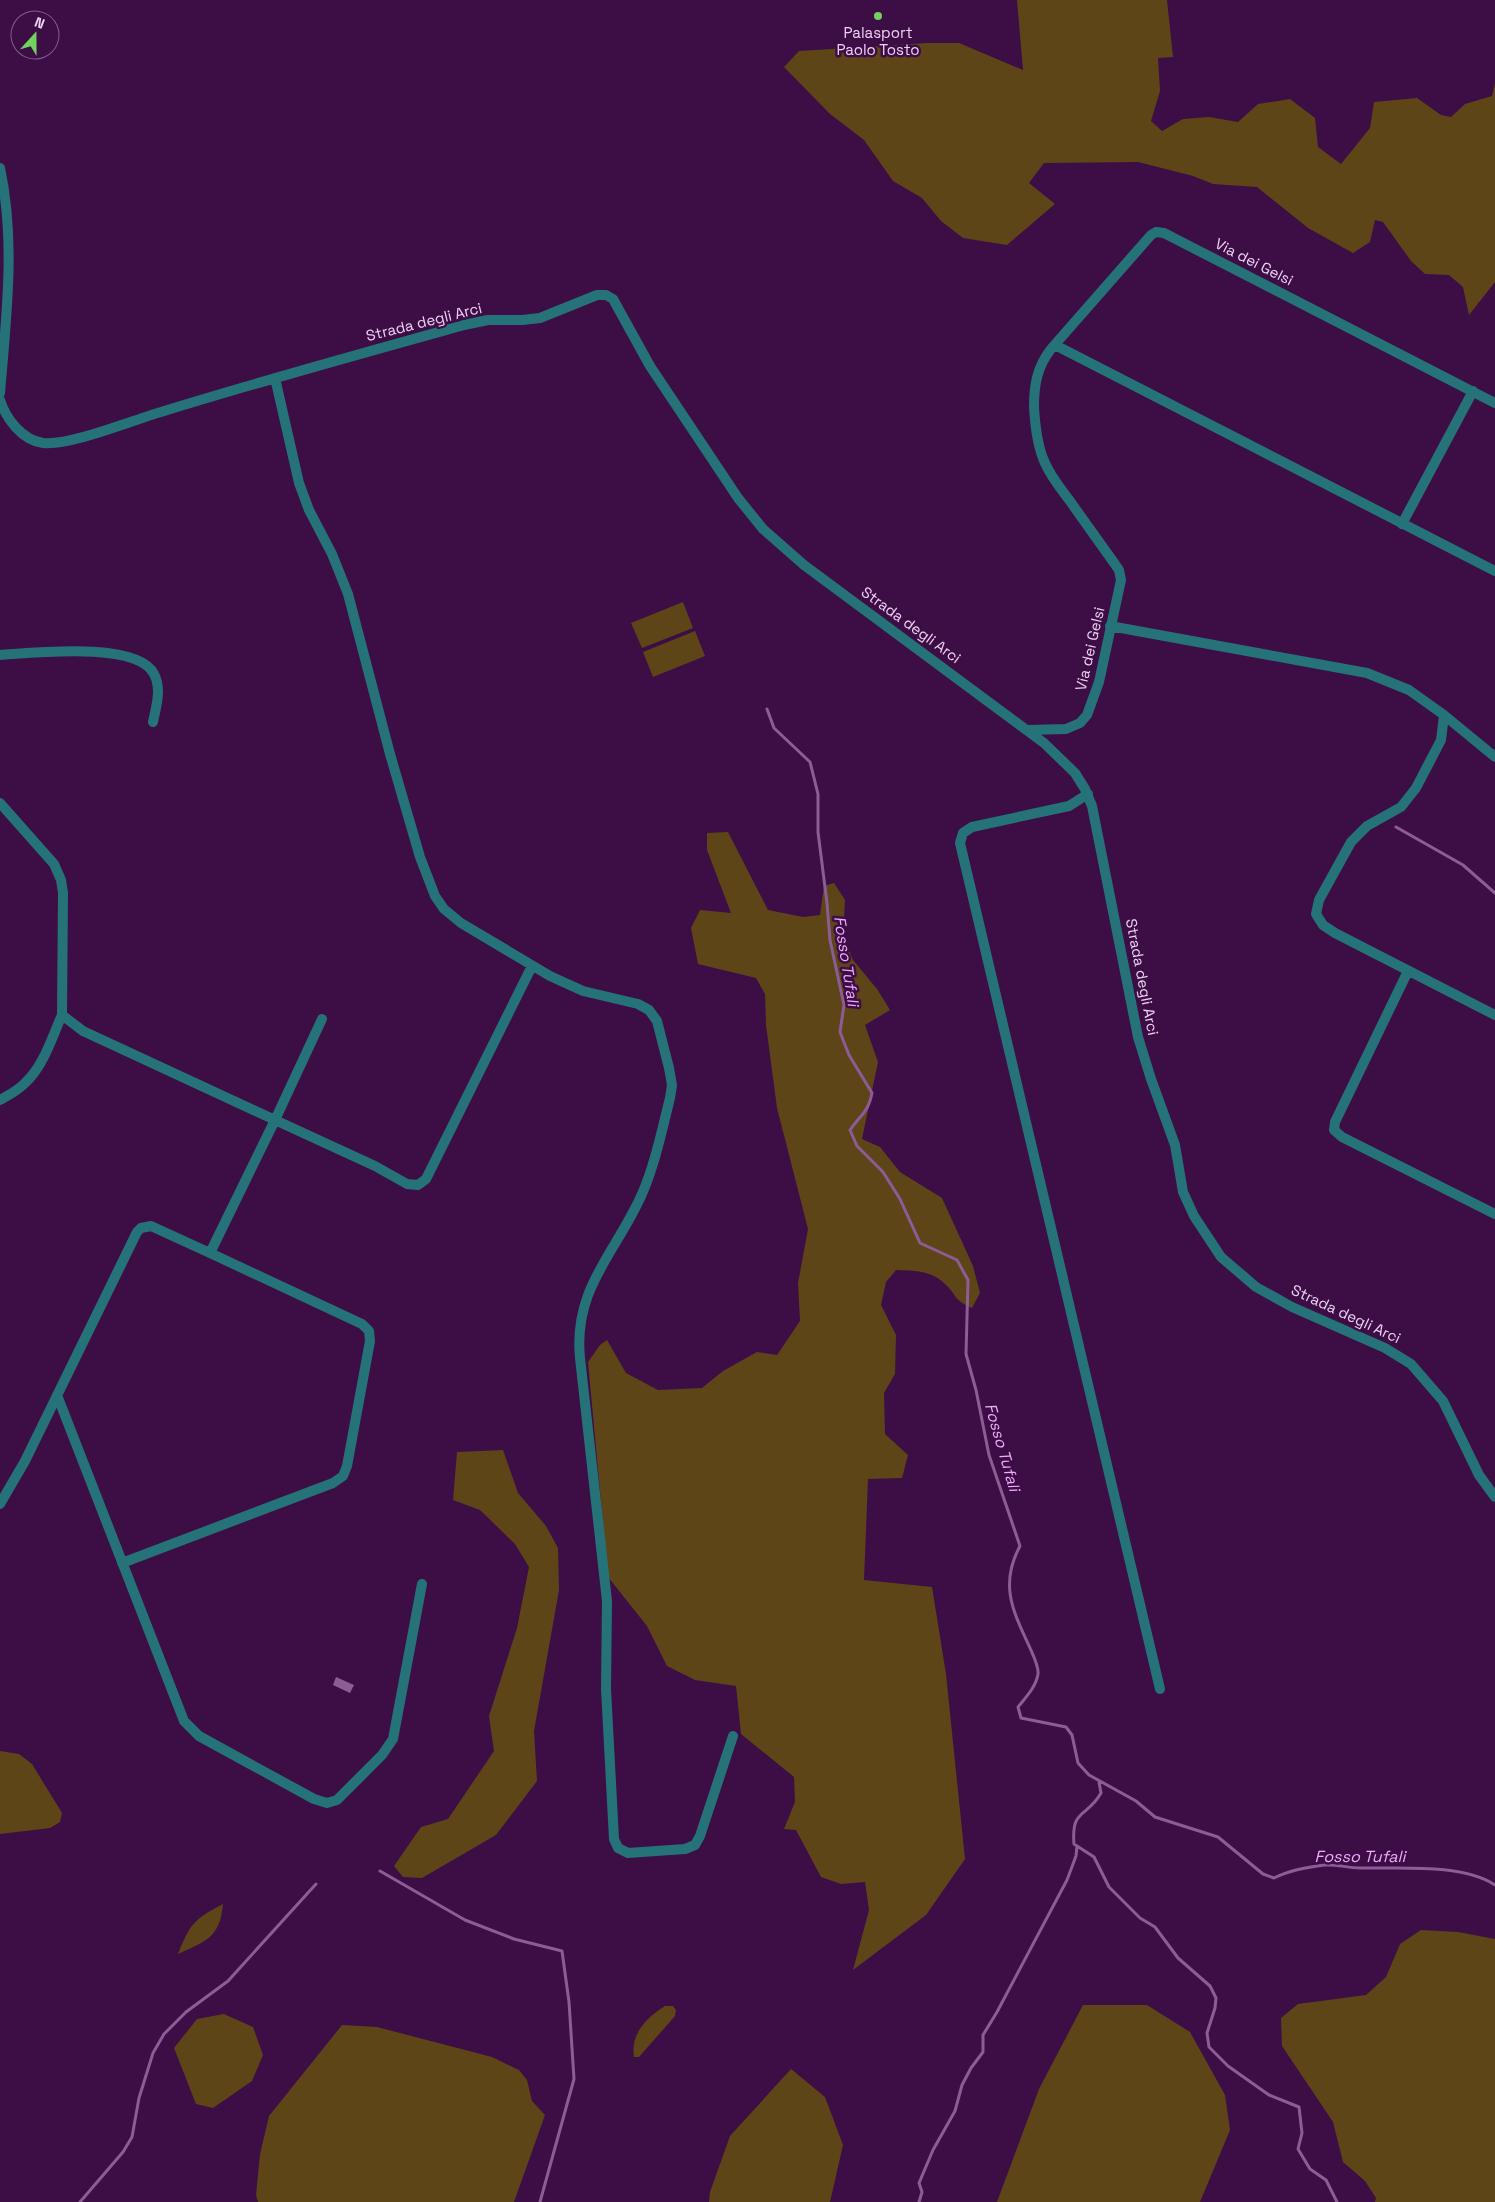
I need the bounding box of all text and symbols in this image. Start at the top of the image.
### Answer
north arrow [10,10,60,60]
marker: Palasport Paolo Tosto [872,10,884,22]
text: N [32,13,47,33]
place label: Palasport Paolo Tosto [836,23,920,59]
street label: Via dei Gelsi [1212,234,1297,289]
street label: Strada degli Arci [364,298,484,345]
street label: Strada degli Arci [858,582,965,667]
street label: Via dei Gelsi [1071,605,1108,693]
water label: Fosso Tufali [829,915,864,1010]
street label: Strada degli Arci [1122,917,1163,1037]
street label: Strada degli Arci [1288,1280,1404,1347]
water label: Fosso Tufali [980,1401,1026,1496]
water label: Fosso Tufali [1315,1846,1407,1867]

